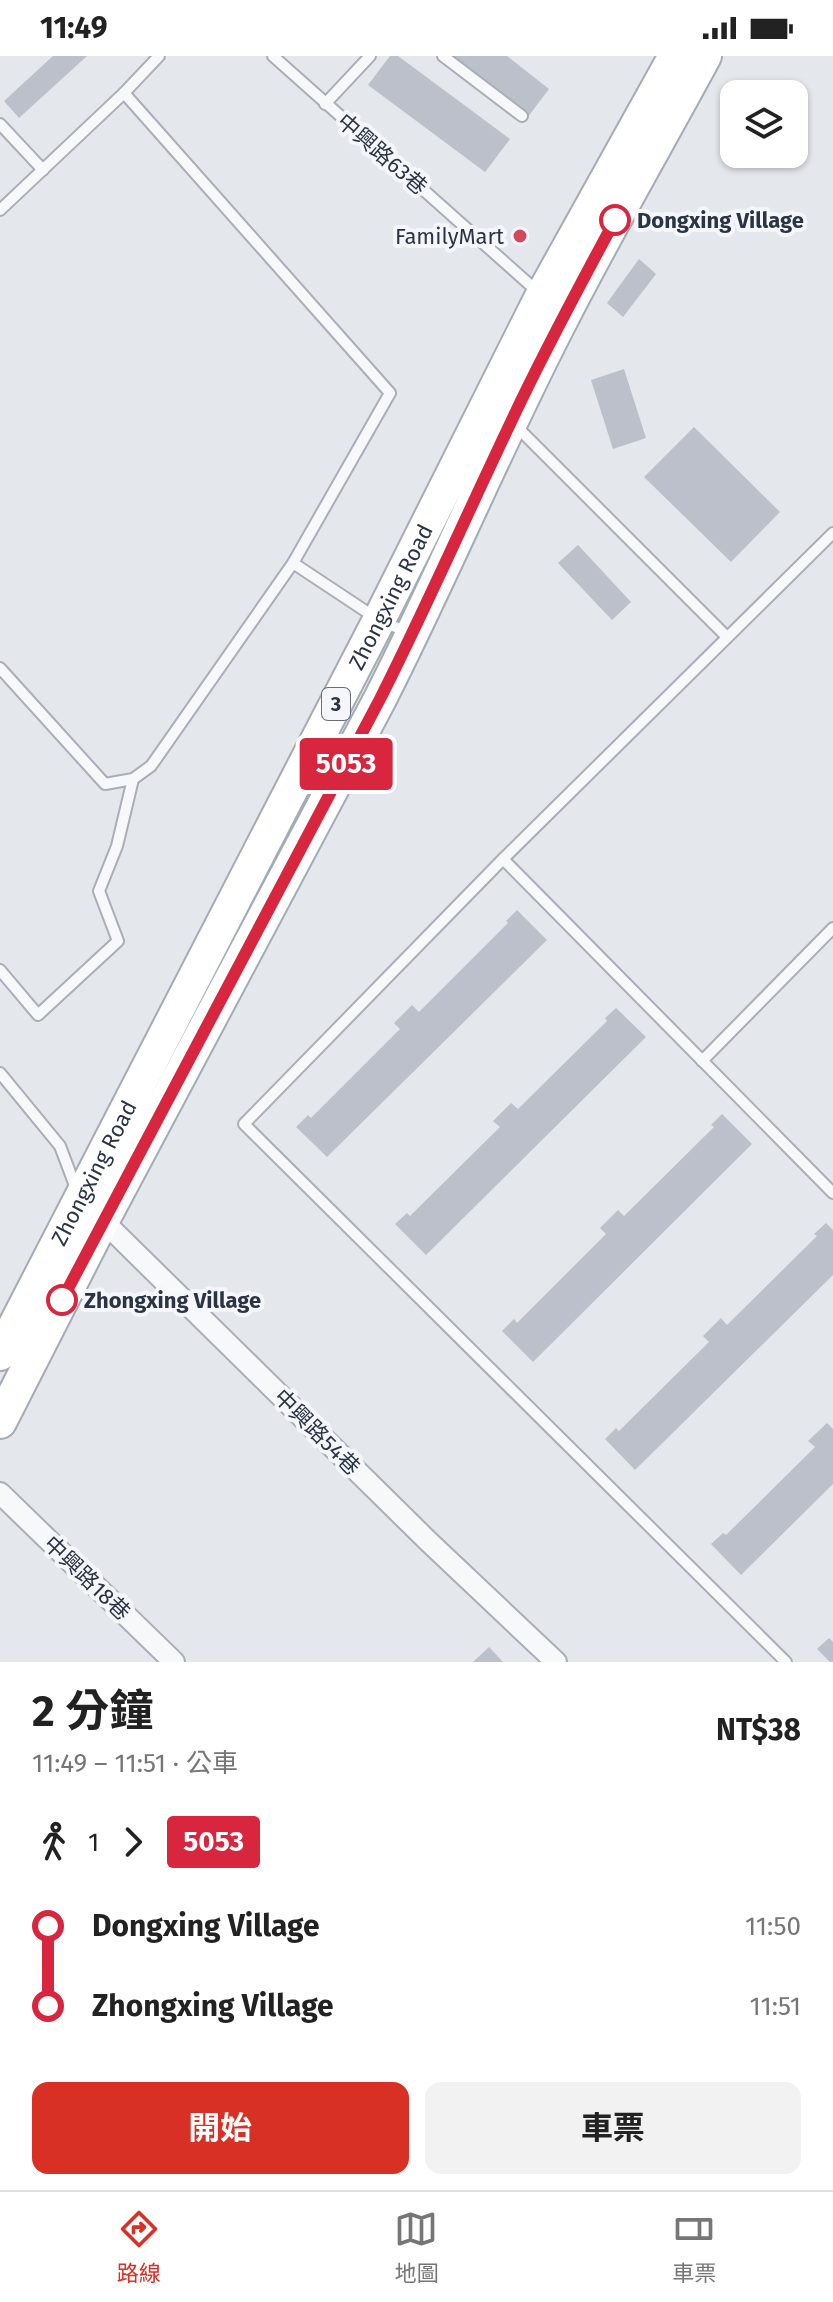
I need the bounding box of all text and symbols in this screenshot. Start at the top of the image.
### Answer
text: 11:49 [40,10,108,46]
map controls [720,80,808,168]
button: layers [720,80,808,168]
street label: 中興路63巷 [331,108,433,200]
marker: Dongxing Village [600,205,630,235]
place label: Dongxing Village [637,207,804,234]
place label: FamilyMart [395,223,504,250]
marker: FamilyMart [511,227,529,245]
street label: Zhongxing Road [342,520,438,674]
road number: 3 [322,688,350,720]
line badge: 5053 [290,738,402,790]
text: 5053 [316,747,376,780]
street label: Zhongxing Road [45,1096,142,1250]
marker: Zhongxing Village [47,1285,77,1315]
place label: Zhongxing Village [84,1287,261,1314]
street label: 中興路54巷 [268,1383,366,1481]
street label: 中興路18巷 [38,1530,136,1626]
text: 2 分鐘 [32,1685,153,1738]
text: NT$38 [716,1712,801,1748]
text: 11:49 – 11:51 · 公車 [32,1748,238,1779]
icon: walk [32,1820,76,1864]
icon: forward [111,1820,155,1864]
text: 5053 [183,1825,244,1858]
text: 1 [88,1827,99,1858]
text: Dongxing Village [92,1908,319,1944]
text: 11:50 [745,1911,801,1942]
text: Zhongxing Village [92,1988,334,2024]
text: 11:51 [750,1991,801,2022]
button: 開始 [32,2082,409,2174]
button: 車票 [425,2082,801,2174]
tab: 路線 [117,2207,161,2287]
tab: 地圖 [394,2207,438,2287]
tab: 車票 [672,2207,716,2287]

